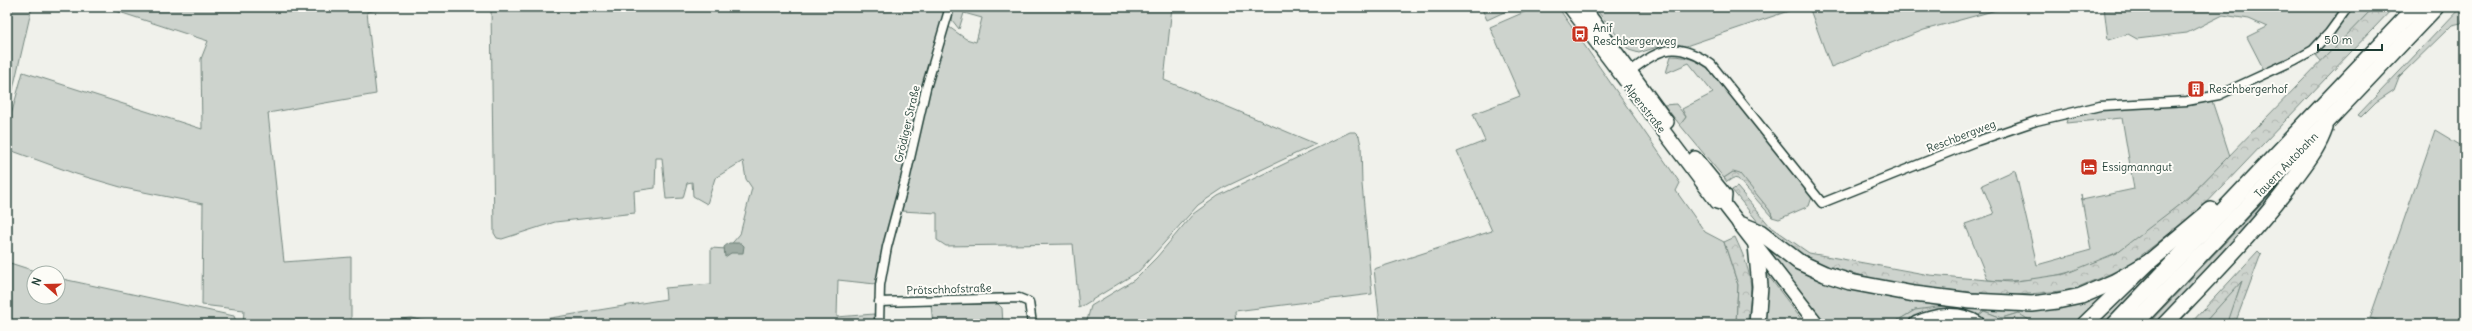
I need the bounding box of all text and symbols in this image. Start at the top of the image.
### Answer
place label: Anif Reschbergerweg [1593,21,1676,48]
bus stop icon: Anif Reschbergerweg [1570,24,1590,44]
scale bar [2318,26,2382,52]
text: 50 m [2324,32,2353,47]
building icon: Reschbergerhof [2186,79,2206,99]
street label: Alpenstraße [1621,80,1669,136]
place label: Reschbergerhof [2209,82,2288,96]
street label: Grödiger Straße [891,84,923,164]
street label: Reschbergweg [1924,116,1998,156]
street label: Tauern Autobahn [2251,129,2321,201]
hotel icon: Essigmanngut [2079,157,2099,177]
place label: Essigmanngut [2102,160,2172,174]
north arrow [26,265,66,305]
text: N [29,276,44,288]
street label: Prötschhofstraße [906,281,992,297]

